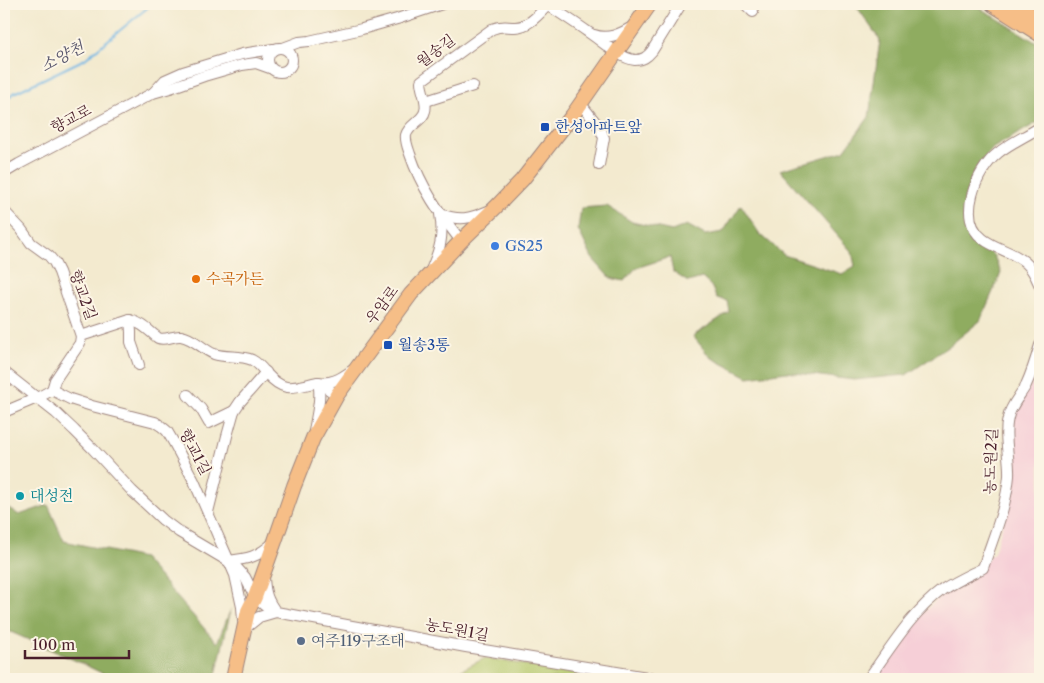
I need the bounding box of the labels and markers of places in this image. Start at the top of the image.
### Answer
place label: 한성아파트앞 [555,117,642,136]
marker: 한성아파트앞 [539,121,551,133]
place label: GS25 [505,236,543,255]
marker: GS25 [489,240,501,252]
place label: 수곡가든 [206,269,264,288]
marker: 수곡가든 [190,273,202,285]
place label: 월송3통 [398,335,450,354]
marker: 월송3통 [382,339,394,351]
place label: 대성전 [30,486,73,505]
marker: 대성전 [14,490,26,502]
place label: 여주119구조대 [311,631,405,650]
marker: 여주119구조대 [295,635,307,647]

